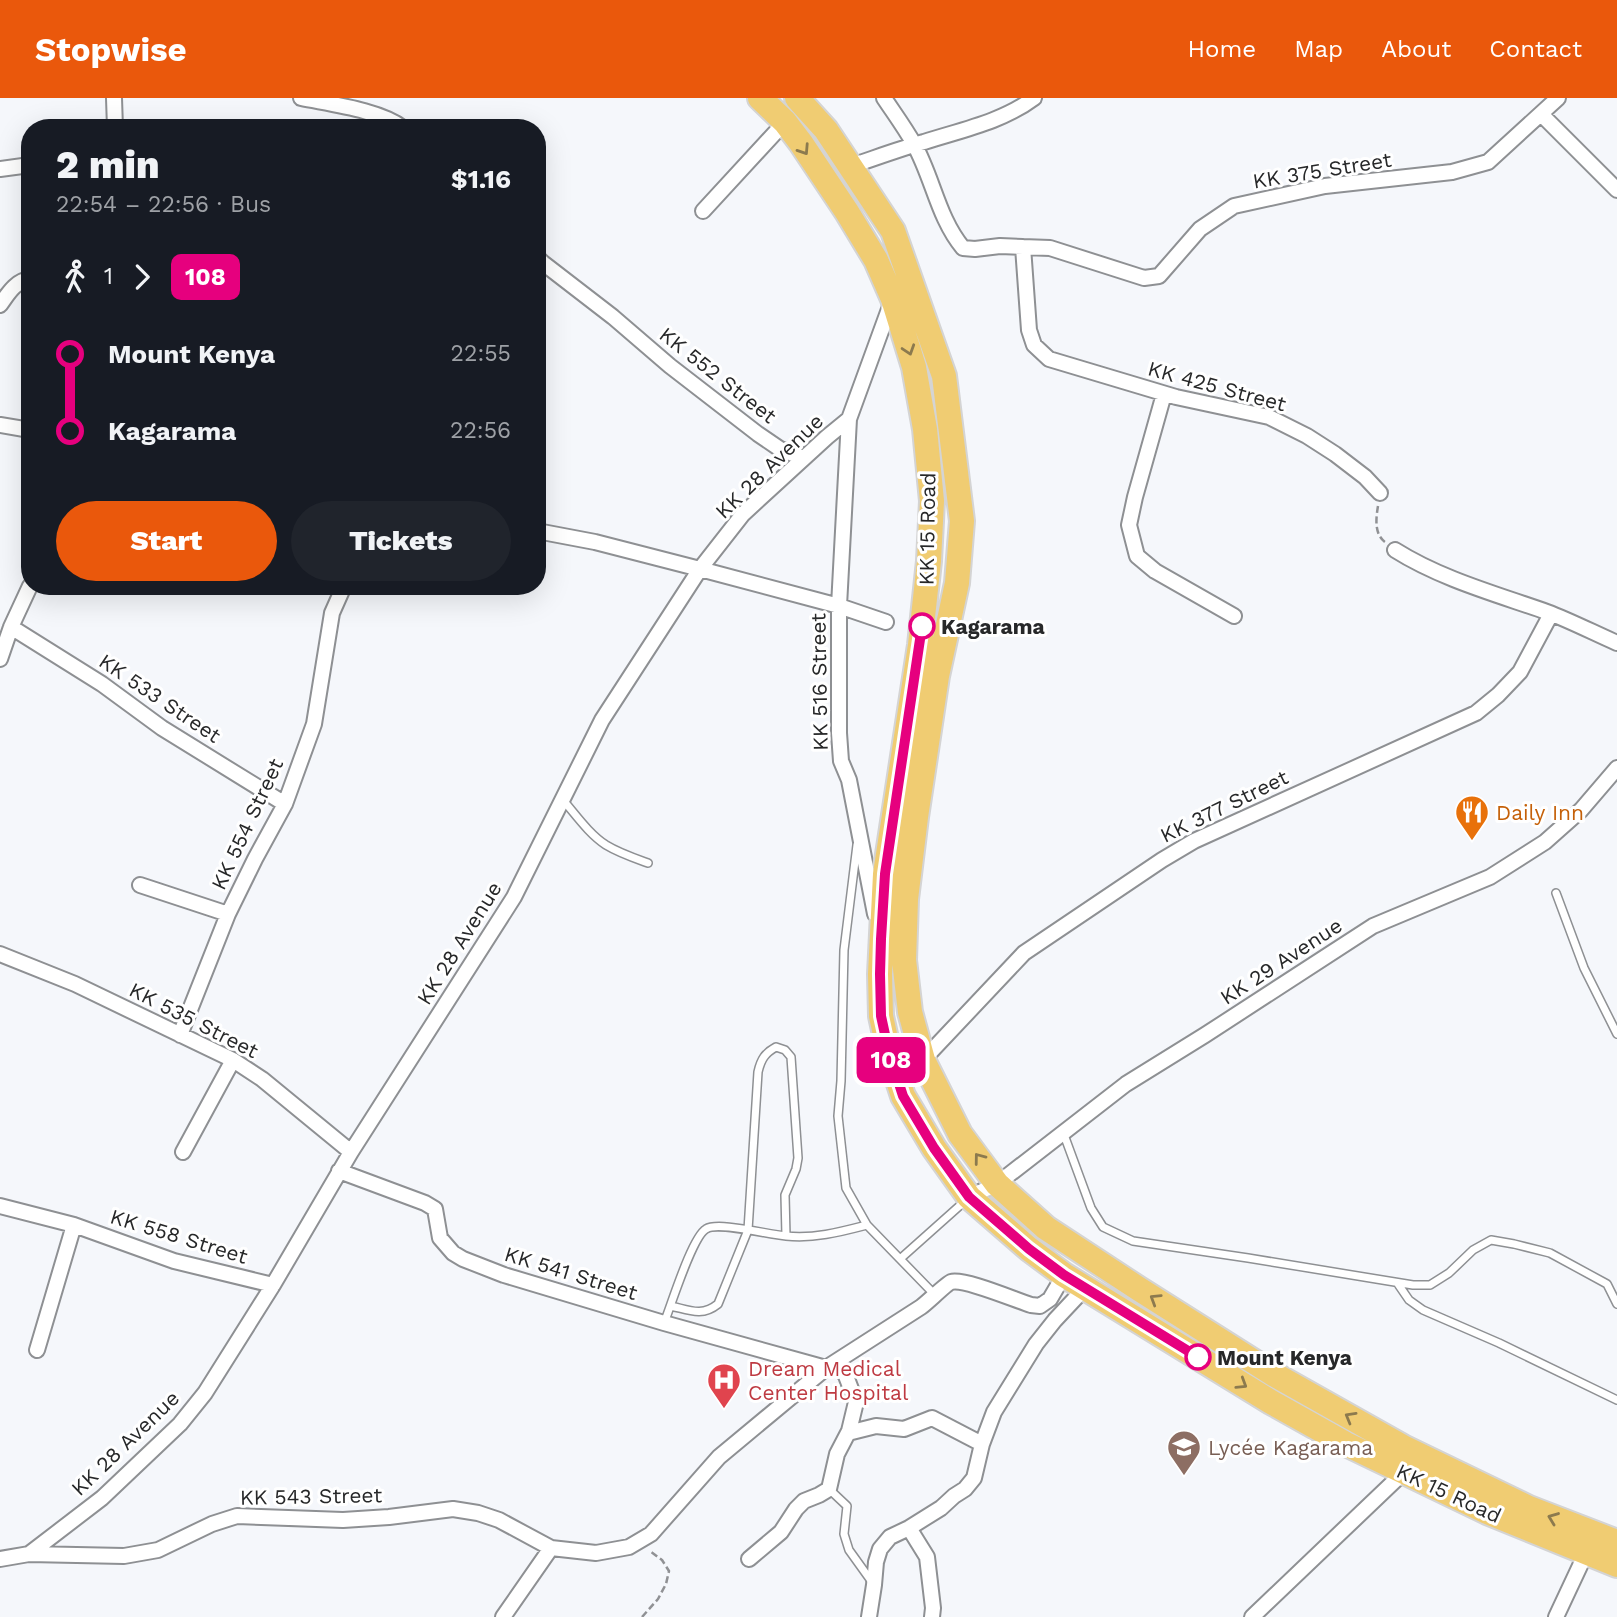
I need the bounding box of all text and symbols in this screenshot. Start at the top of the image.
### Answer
text: Stopwise [35,30,187,69]
text: Home [1188,35,1256,63]
text: Map [1294,35,1343,63]
text: About [1381,35,1451,63]
text: Contact [1489,35,1582,63]
one-way arrow [796,142,809,155]
text: 2 min [56,143,160,187]
street label: KK 375 Street [1251,147,1393,193]
text: $1.16 [451,164,511,194]
text: 22:54 – 22:56 · Bus [56,191,271,218]
icon: walk [56,258,94,296]
icon: forward [123,258,161,296]
text: 1 [104,263,113,290]
text: 108 [185,263,226,291]
street label: KK 552 Street [655,322,782,429]
text: Mount Kenya [108,339,275,369]
text: 22:55 [451,340,511,367]
one-way arrow [900,344,915,356]
street label: KK 425 Street [1145,356,1289,417]
street label: KK 28 Avenue [710,408,828,524]
text: Kagarama [108,416,236,446]
text: 22:56 [450,417,511,444]
street label: KK 15 Road [914,472,940,586]
button: Start [56,501,277,581]
button: Tickets [291,501,511,581]
street label: KK 516 Street [805,613,833,751]
marker: Kagarama [909,613,935,639]
place label: Kagarama [941,614,1045,639]
street label: KK 533 Street [94,648,226,748]
street label: KK 554 Street [206,754,288,894]
street label: KK 377 Street [1156,764,1292,848]
restaurant icon: Daily Inn [1453,793,1491,842]
place label: Daily Inn [1496,800,1584,825]
street label: KK 28 Avenue [411,877,507,1009]
street label: KK 29 Avenue [1215,912,1347,1010]
street label: KK 535 Street [125,977,263,1063]
line badge: 108 [851,1037,931,1083]
text: 108 [871,1046,911,1074]
one-way arrow [974,1153,987,1166]
street label: KK 558 Street [107,1203,251,1269]
street label: KK 541 Street [501,1241,641,1305]
one-way arrow [1150,1295,1163,1308]
marker: Mount Kenya [1185,1344,1211,1370]
place label: Mount Kenya [1217,1345,1353,1370]
place label: Dream Medical Center Hospital [748,1356,909,1405]
hospital icon: Dream Medical Center Hospital [705,1361,743,1410]
one-way arrow [1235,1375,1248,1388]
street label: KK 28 Avenue [66,1385,184,1501]
one-way arrow [1344,1412,1357,1425]
school or university icon: Lycée Kagarama [1165,1428,1203,1477]
place label: Lycée Kagarama [1208,1435,1373,1460]
street label: KK 15 Road [1393,1458,1505,1528]
street label: KK 543 Street [240,1482,382,1510]
one-way arrow [1548,1512,1560,1526]

